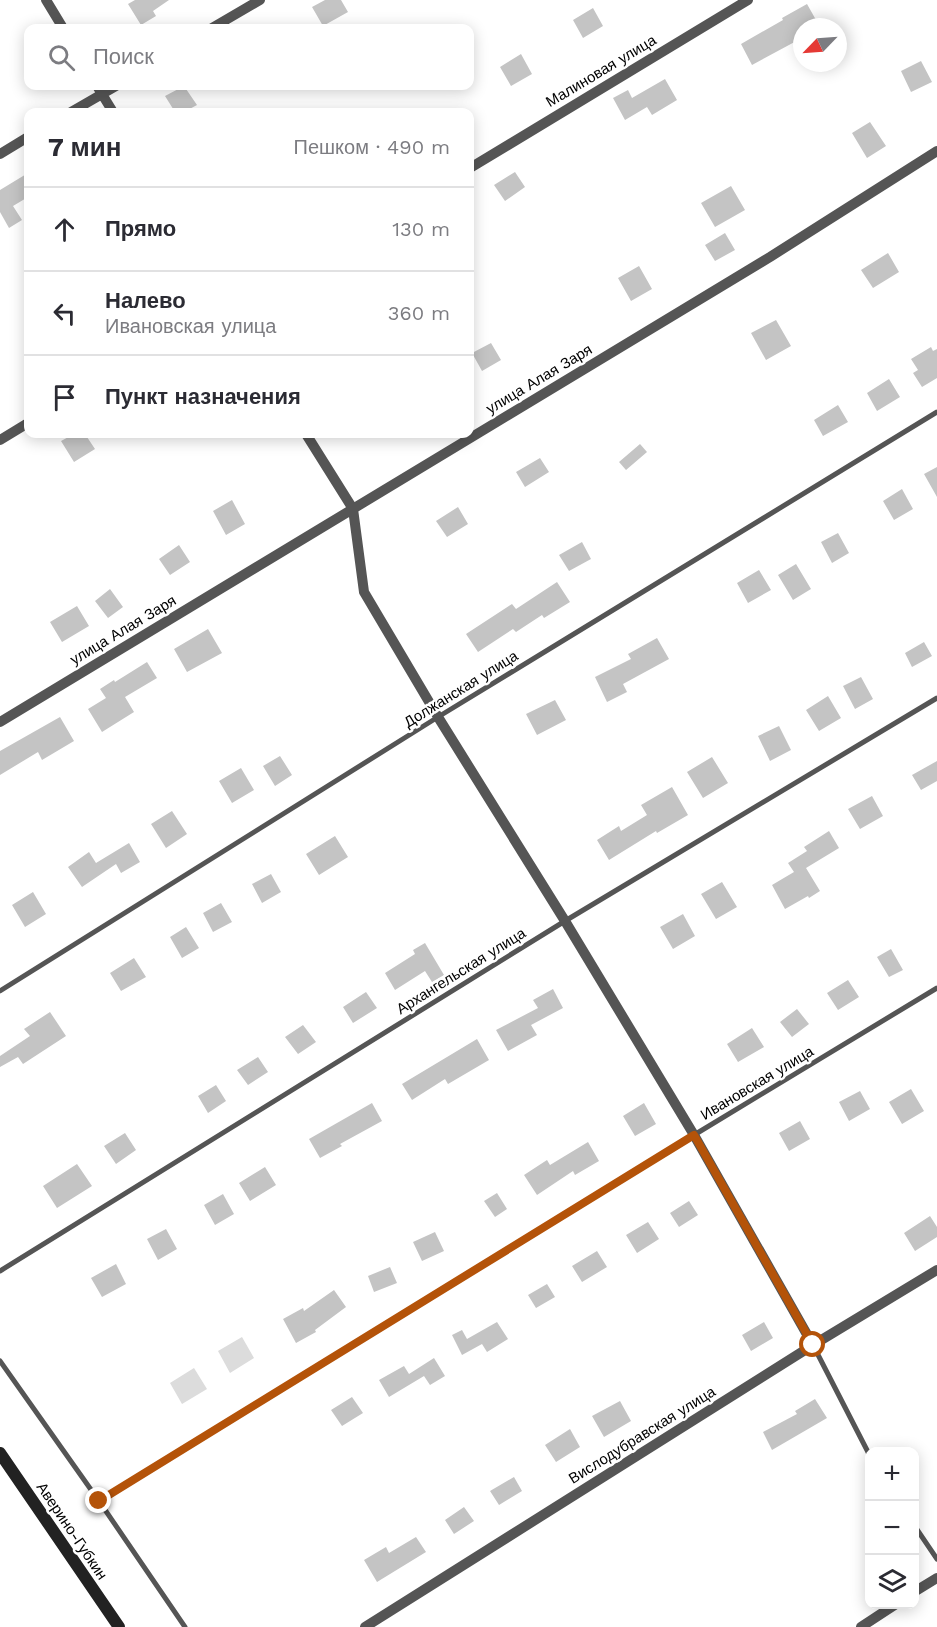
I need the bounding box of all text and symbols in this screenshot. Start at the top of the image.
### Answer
north arrow [793,18,847,72]
search box [24,24,474,90]
street label: Малиновая улица [543,31,660,111]
icon: search [45,41,78,74]
text: Поиск [93,44,154,69]
text: 7 мин [48,132,122,162]
text: Пешком · 490 m [294,135,450,159]
icon: ahead [48,213,81,246]
text: Прямо [105,216,176,241]
text: 130 m [392,217,450,241]
text: Налево [105,288,186,313]
icon: left [48,297,81,330]
text: 360 m [388,301,450,325]
text: Ивановская улица [105,314,276,338]
street label: улица Алая Заря [483,340,595,418]
icon: arrive [48,381,81,414]
text: Пункт назначения [105,384,301,409]
street label: улица Алая Заря [67,591,179,669]
street label: Должанская улица [401,646,522,731]
street label: Архангельская улица [393,924,529,1018]
street label: Ивановская улица [697,1042,817,1124]
route start [799,1331,825,1357]
street label: Вислодубравская улица [565,1382,719,1488]
map controls [865,1447,919,1609]
button: + [865,1447,919,1501]
street label: Аверино-Губкин [33,1479,111,1583]
route end [85,1487,111,1513]
button: − [865,1501,919,1555]
button: layers [865,1555,919,1609]

